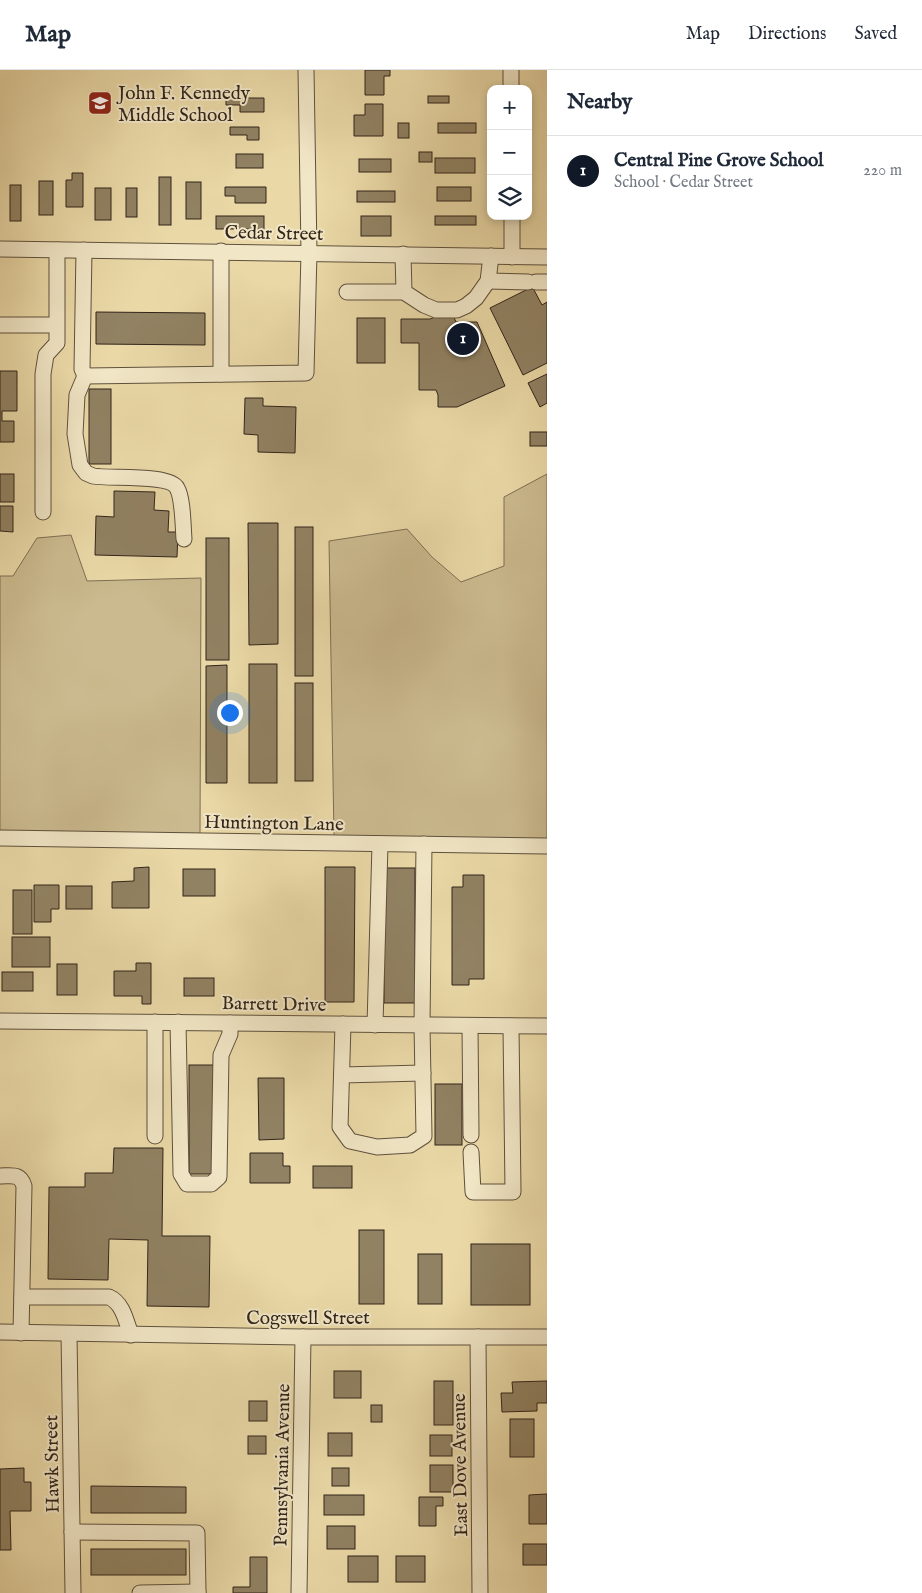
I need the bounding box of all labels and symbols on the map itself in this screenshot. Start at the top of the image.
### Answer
place label: John F. Kennedy Middle School [116,82,251,128]
school or university icon: John F. Kennedy Middle School [87,90,113,116]
street label: Cedar Street [224,221,324,247]
pin: 1 [447,320,479,358]
your location [217,700,243,726]
street label: Huntington Lane [204,811,344,837]
street label: Barrett Drive [221,992,327,1018]
street label: Cogswell Street [246,1307,370,1331]
street label: Pennsylvania Avenue [270,1383,296,1547]
street label: East Dove Avenue [448,1393,474,1537]
street label: Hawk Street [40,1414,66,1513]

